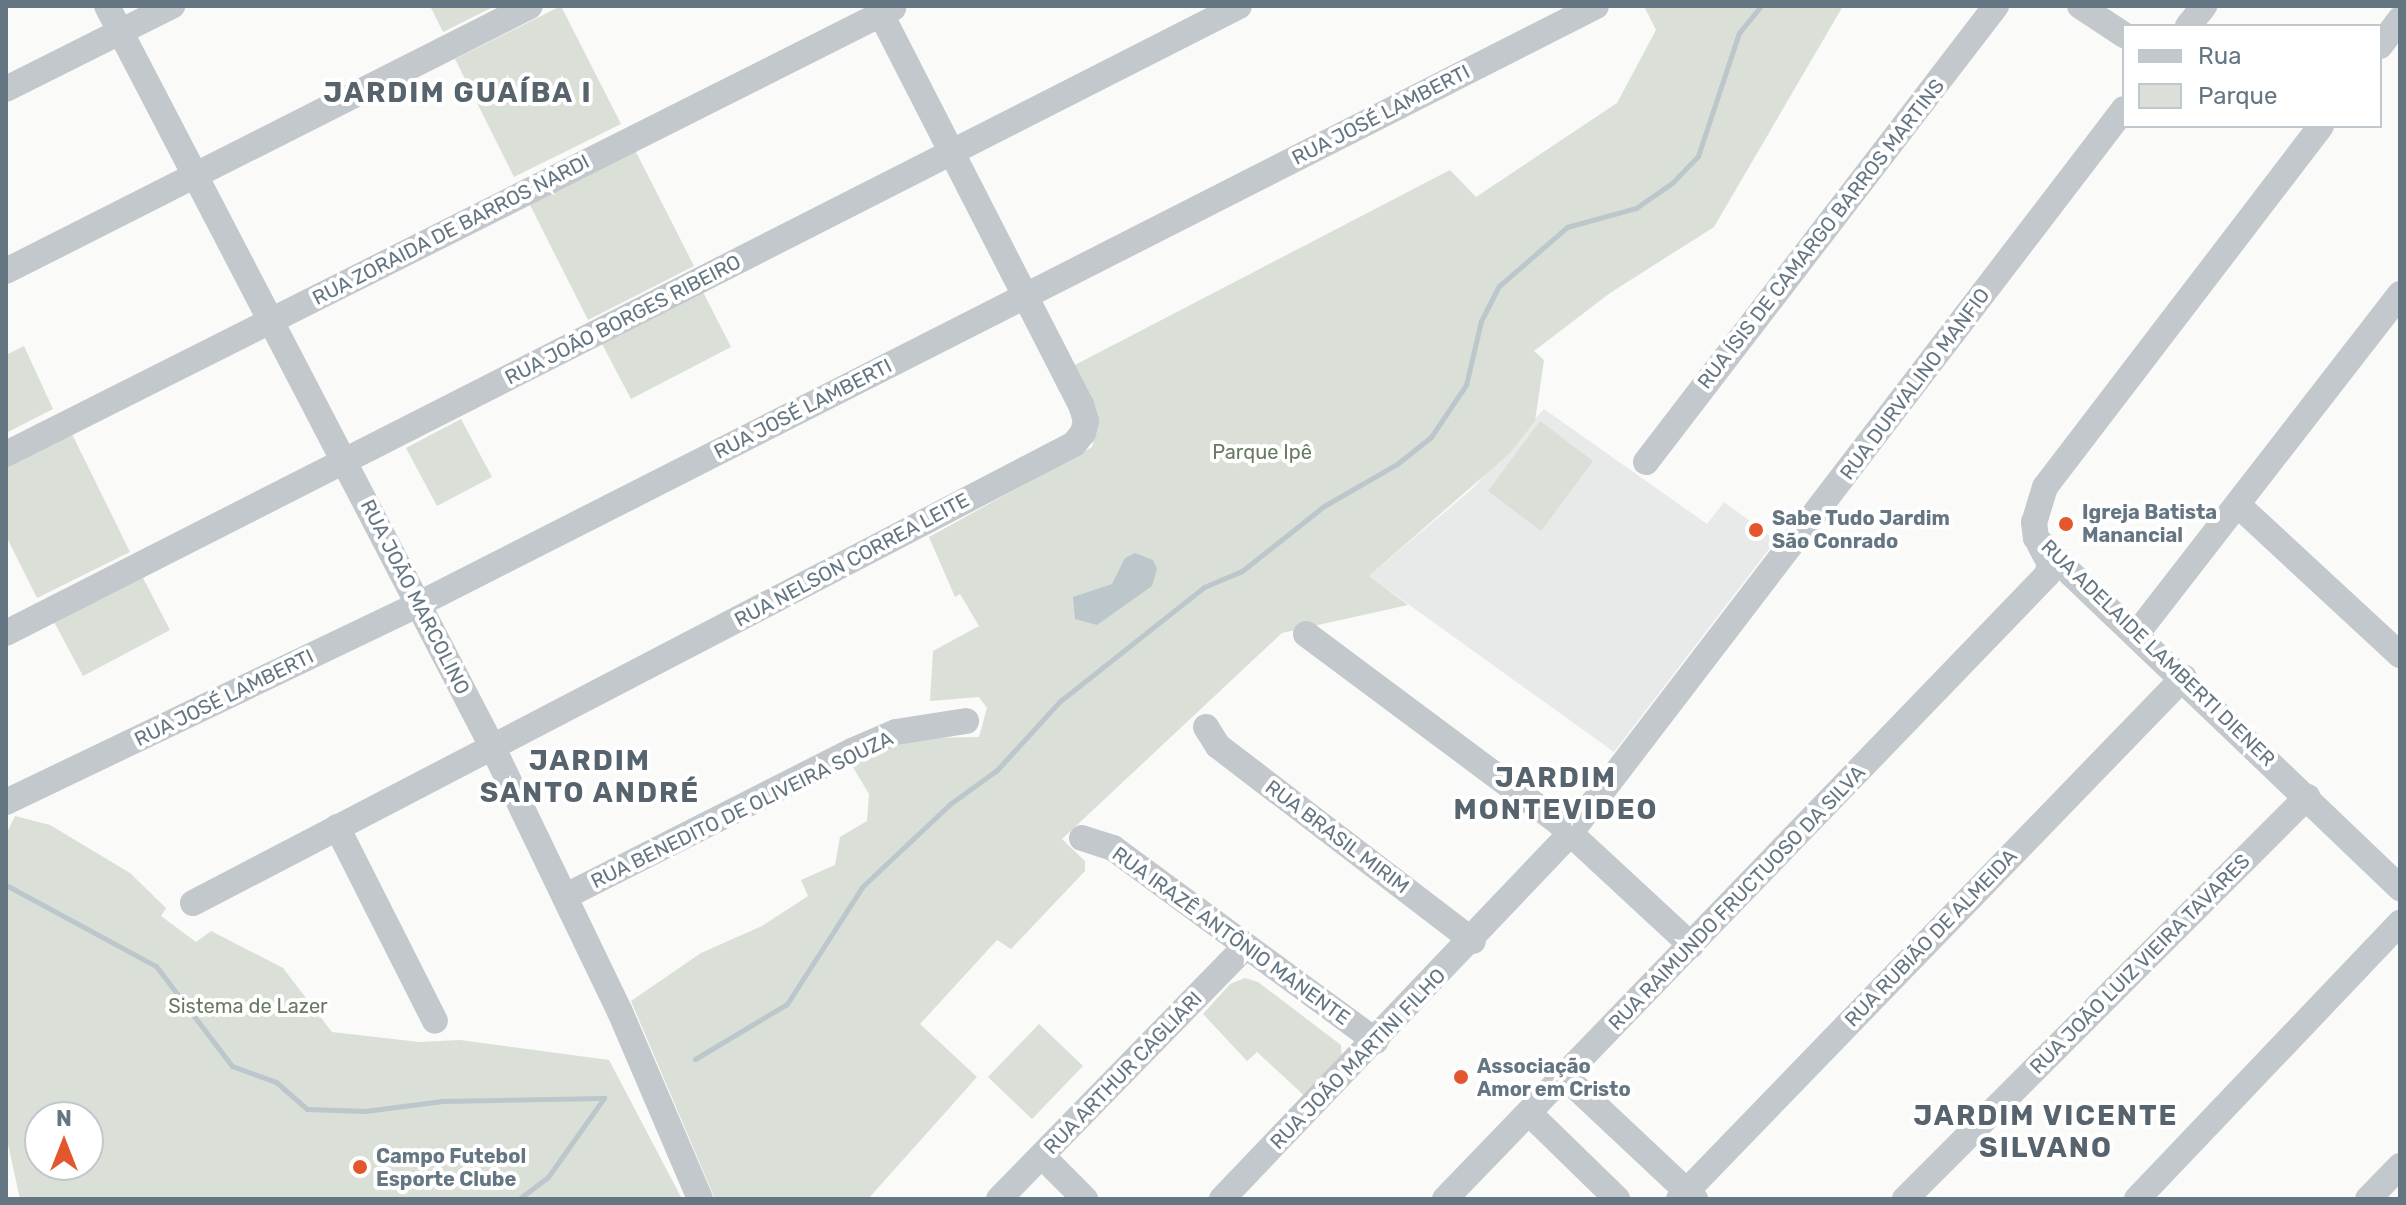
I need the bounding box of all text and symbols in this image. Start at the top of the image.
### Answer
legend [2122,24,2382,128]
text: Rua [2198,42,2241,70]
street label: RUA JOSÉ LAMBERTI [1288,60,1474,170]
street label: RUA ÍSIS DE CAMARGO BARROS MARTINS [1692,74,1950,394]
district label: JARDIM GUAÍBA I [323,76,593,110]
text: Parque [2198,82,2277,110]
street label: RUA ZORAIDA DE BARROS NARDI [308,149,594,311]
street label: RUA JOÃO BORGES RIBEIRO [501,250,745,390]
street label: RUA DURVALINO MANFIO [1835,283,1995,485]
street label: RUA JOSÉ LAMBERTI [710,354,896,464]
park label: Parque Ipê [1212,440,1312,464]
street label: RUA NELSON CORREA LEITE [730,488,974,632]
street label: RUA JOÃO MARCOLINO [355,495,475,699]
place label: Igreja Batista Manancial [2082,500,2217,547]
place label: Sabe Tudo Jardim São Conrado [1772,506,1950,553]
marker: Igreja Batista Manancial [2057,515,2075,533]
marker: Sabe Tudo Jardim São Conrado [1747,521,1765,539]
street label: RUA ADELAIDE LAMBERTI DIENER [2036,534,2280,772]
street label: RUA JOSÉ LAMBERTI [130,644,318,752]
street label: RUA BENEDITO DE OLIVEIRA SOUZA [587,726,897,894]
district label: JARDIM SANTO ANDRÉ [479,744,701,810]
street label: RUA RAIMUNDO FRUCTUOSO DA SILVA [1603,760,1871,1036]
district label: JARDIM MONTEVIDEO [1454,761,1658,827]
street label: RUA BRASIL MIRIM [1260,775,1414,899]
street label: RUA IRAZÊ ANTÔNIO MANENTE [1107,841,1355,1031]
street label: RUA RUBIÃO DE ALMEIDA [1840,844,2022,1032]
street label: RUA JOÃO LUIZ VIEIRA TAVARES [2024,848,2256,1080]
street label: RUA JOÃO MARTINI FILHO [1265,963,1451,1155]
street label: RUA ARTHUR CAGLIARI [1039,986,1207,1160]
park label: Sistema de Lazer [168,994,328,1018]
place label: Associação Amor em Cristo [1477,1054,1631,1101]
marker: Associação Amor em Cristo [1452,1068,1470,1086]
district label: JARDIM VICENTE SILVANO [1913,1099,2179,1165]
north arrow [24,1101,104,1181]
text: N [56,1105,72,1132]
place label: Campo Futebol Esporte Clube [376,1144,526,1191]
marker: Campo Futebol Esporte Clube [351,1158,369,1176]

